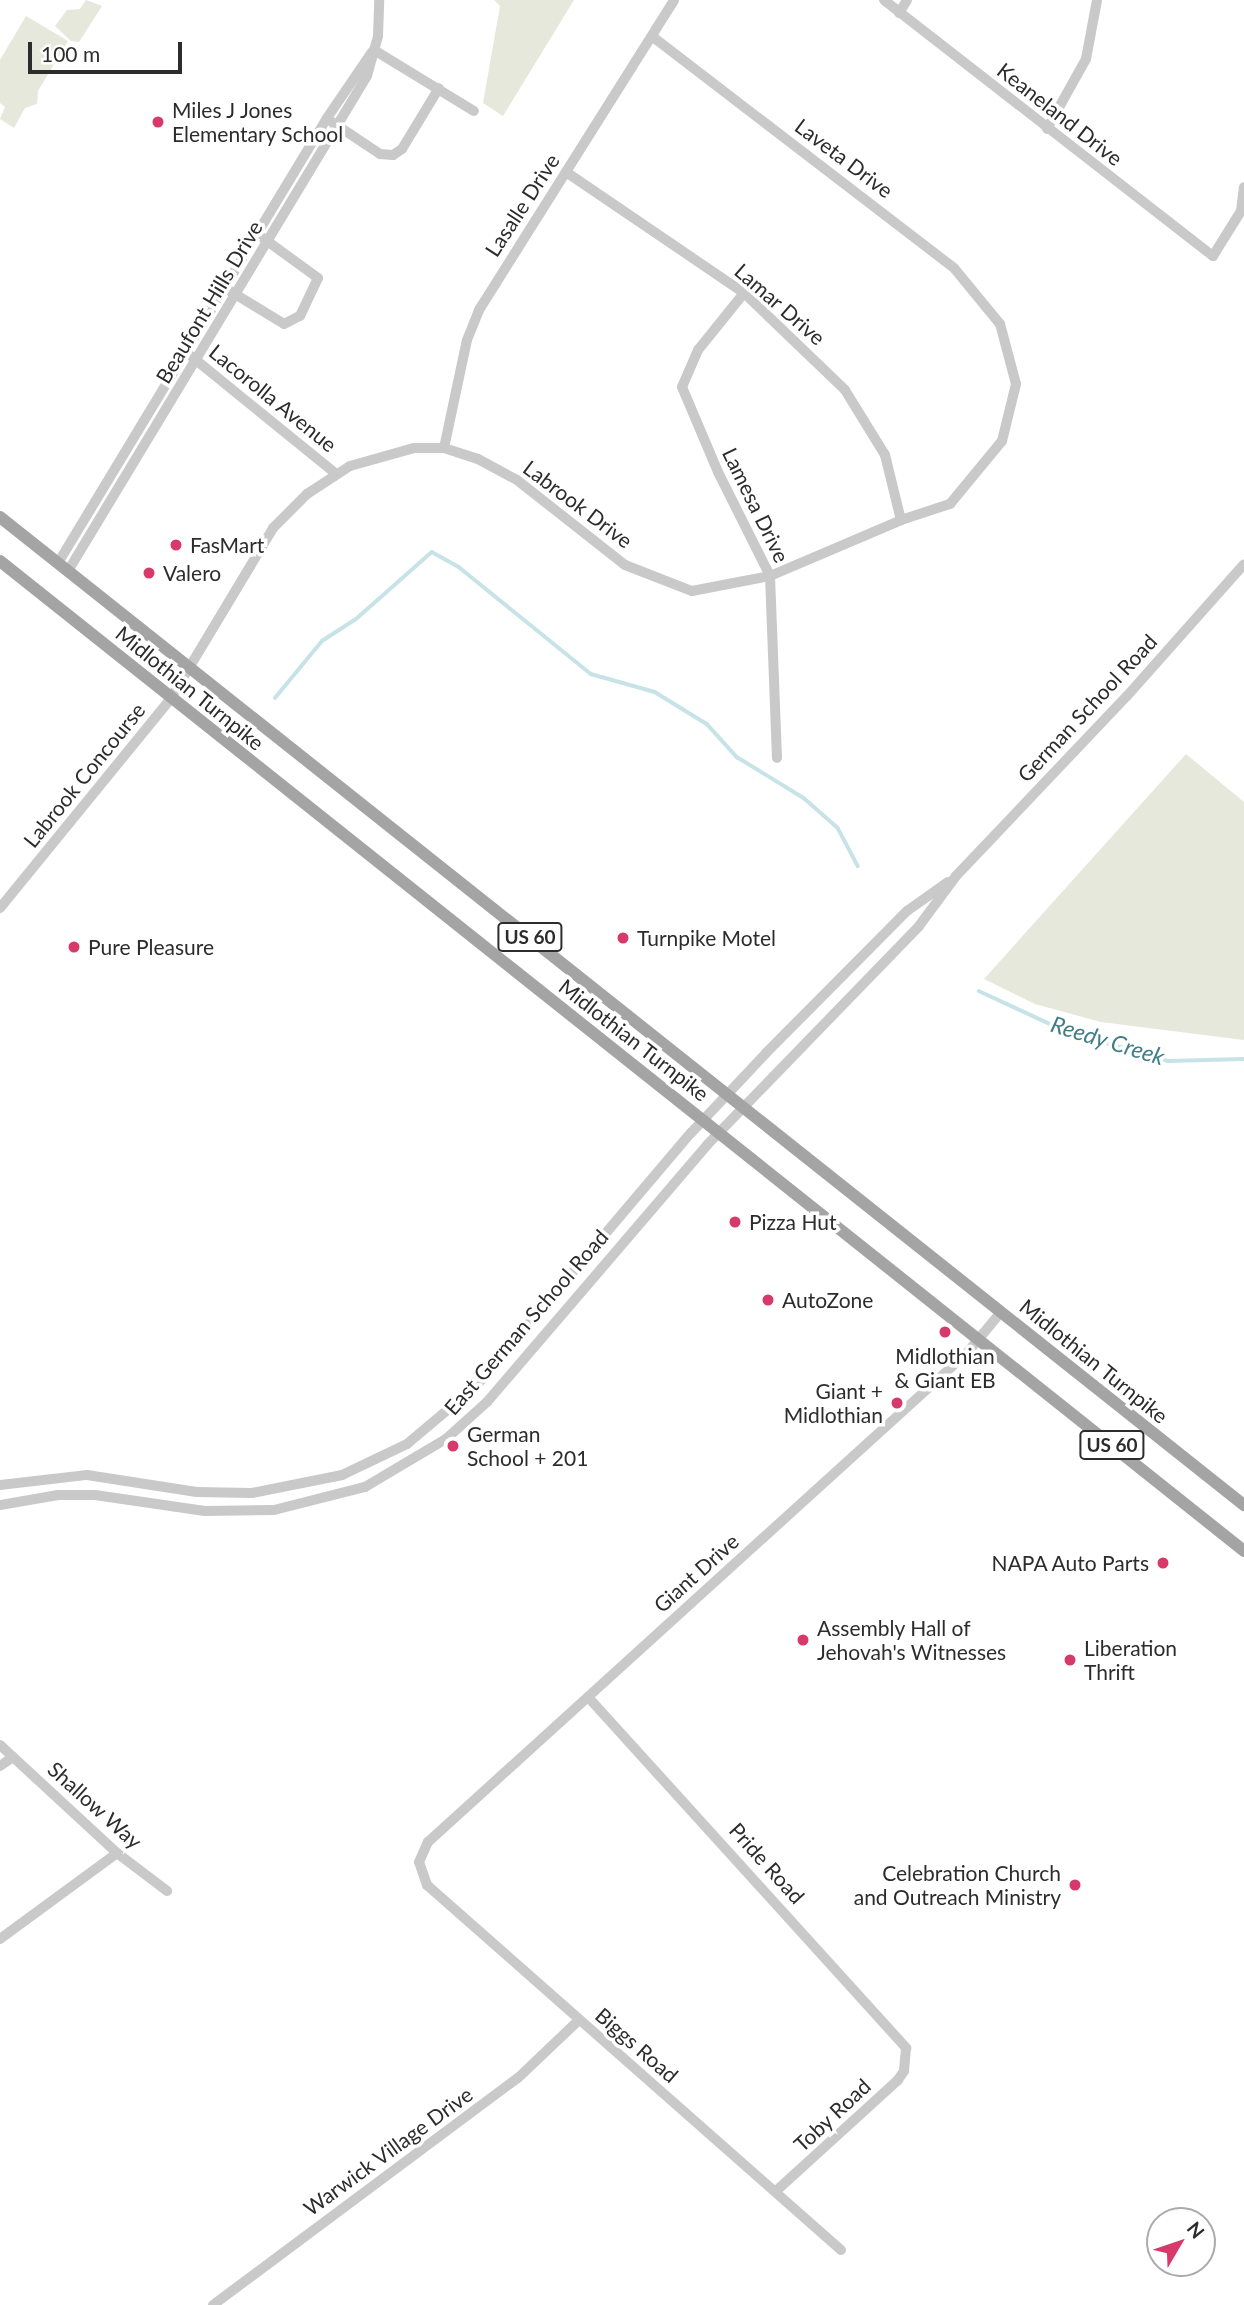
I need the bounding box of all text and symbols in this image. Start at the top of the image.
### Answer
scale bar [32,28,186,72]
text: 100 m [41,41,100,66]
street label: Keaneland Drive [992,57,1128,171]
place label: Miles J Jones Elementary School [172,97,344,147]
street label: Laveta Drive [790,113,898,203]
marker: Miles J Jones Elementary School [150,114,166,130]
street label: Lasalle Drive [480,149,564,261]
street label: Beaufont Hills Drive [150,216,268,388]
street label: Lamar Drive [729,258,831,350]
street label: Lacorolla Avenue [204,339,342,457]
street label: Lamesa Drive [717,444,795,566]
street label: Labrook Drive [518,455,638,553]
place label: FasMart [190,532,264,558]
marker: FasMart [168,537,184,553]
place label: Valero [163,560,221,586]
marker: Valero [141,565,157,581]
street label: Midlothian Turnpike [111,620,269,756]
street label: German School Road [1012,629,1162,787]
street label: Labrook Concourse [18,698,150,852]
road number: US 60 [497,922,563,953]
place label: Turnpike Motel [637,925,776,951]
marker: Turnpike Motel [615,930,631,946]
place label: Pure Pleasure [88,934,214,960]
marker: Pure Pleasure [66,939,82,955]
street label: Midlothian Turnpike [554,973,714,1107]
water label: Reedy Creek [1048,1010,1168,1070]
place label: Pizza Hut [749,1209,836,1235]
marker: Pizza Hut [727,1214,743,1230]
street label: East German School Road [439,1224,613,1420]
place label: AutoZone [782,1287,873,1313]
marker: AutoZone [760,1292,776,1308]
street label: Midlothian Turnpike [1015,1293,1173,1429]
marker: Midlothian & Giant EB [937,1324,953,1340]
place label: Midlothian & Giant EB [894,1343,996,1393]
place label: Giant + Midlothian [784,1378,883,1428]
marker: Giant + Midlothian [889,1395,905,1411]
place label: German School + 201 [467,1421,588,1471]
road number: US 60 [1079,1429,1145,1460]
marker: German School + 201 [445,1438,461,1454]
street label: Giant Drive [648,1528,744,1618]
place label: NAPA Auto Parts [990,1550,1149,1576]
marker: NAPA Auto Parts [1155,1555,1171,1571]
place label: Assembly Hall of Jehovah's Witnesses [817,1615,1006,1665]
marker: Assembly Hall of Jehovah's Witnesses [795,1632,811,1648]
place label: Liberation Thrift [1084,1635,1177,1685]
marker: Liberation Thrift [1062,1652,1078,1668]
street label: Shallow Way [43,1756,147,1854]
street label: Pride Road [724,1817,810,1909]
place label: Celebration Church and Outreach Ministry [854,1860,1061,1910]
marker: Celebration Church and Outreach Ministry [1067,1877,1083,1893]
street label: Biggs Road [591,2002,683,2088]
street label: Toby Road [788,2073,876,2157]
street label: Warwick Village Drive [298,2081,478,2221]
north arrow [1146,2207,1216,2277]
text: N [1183,2217,1210,2243]

